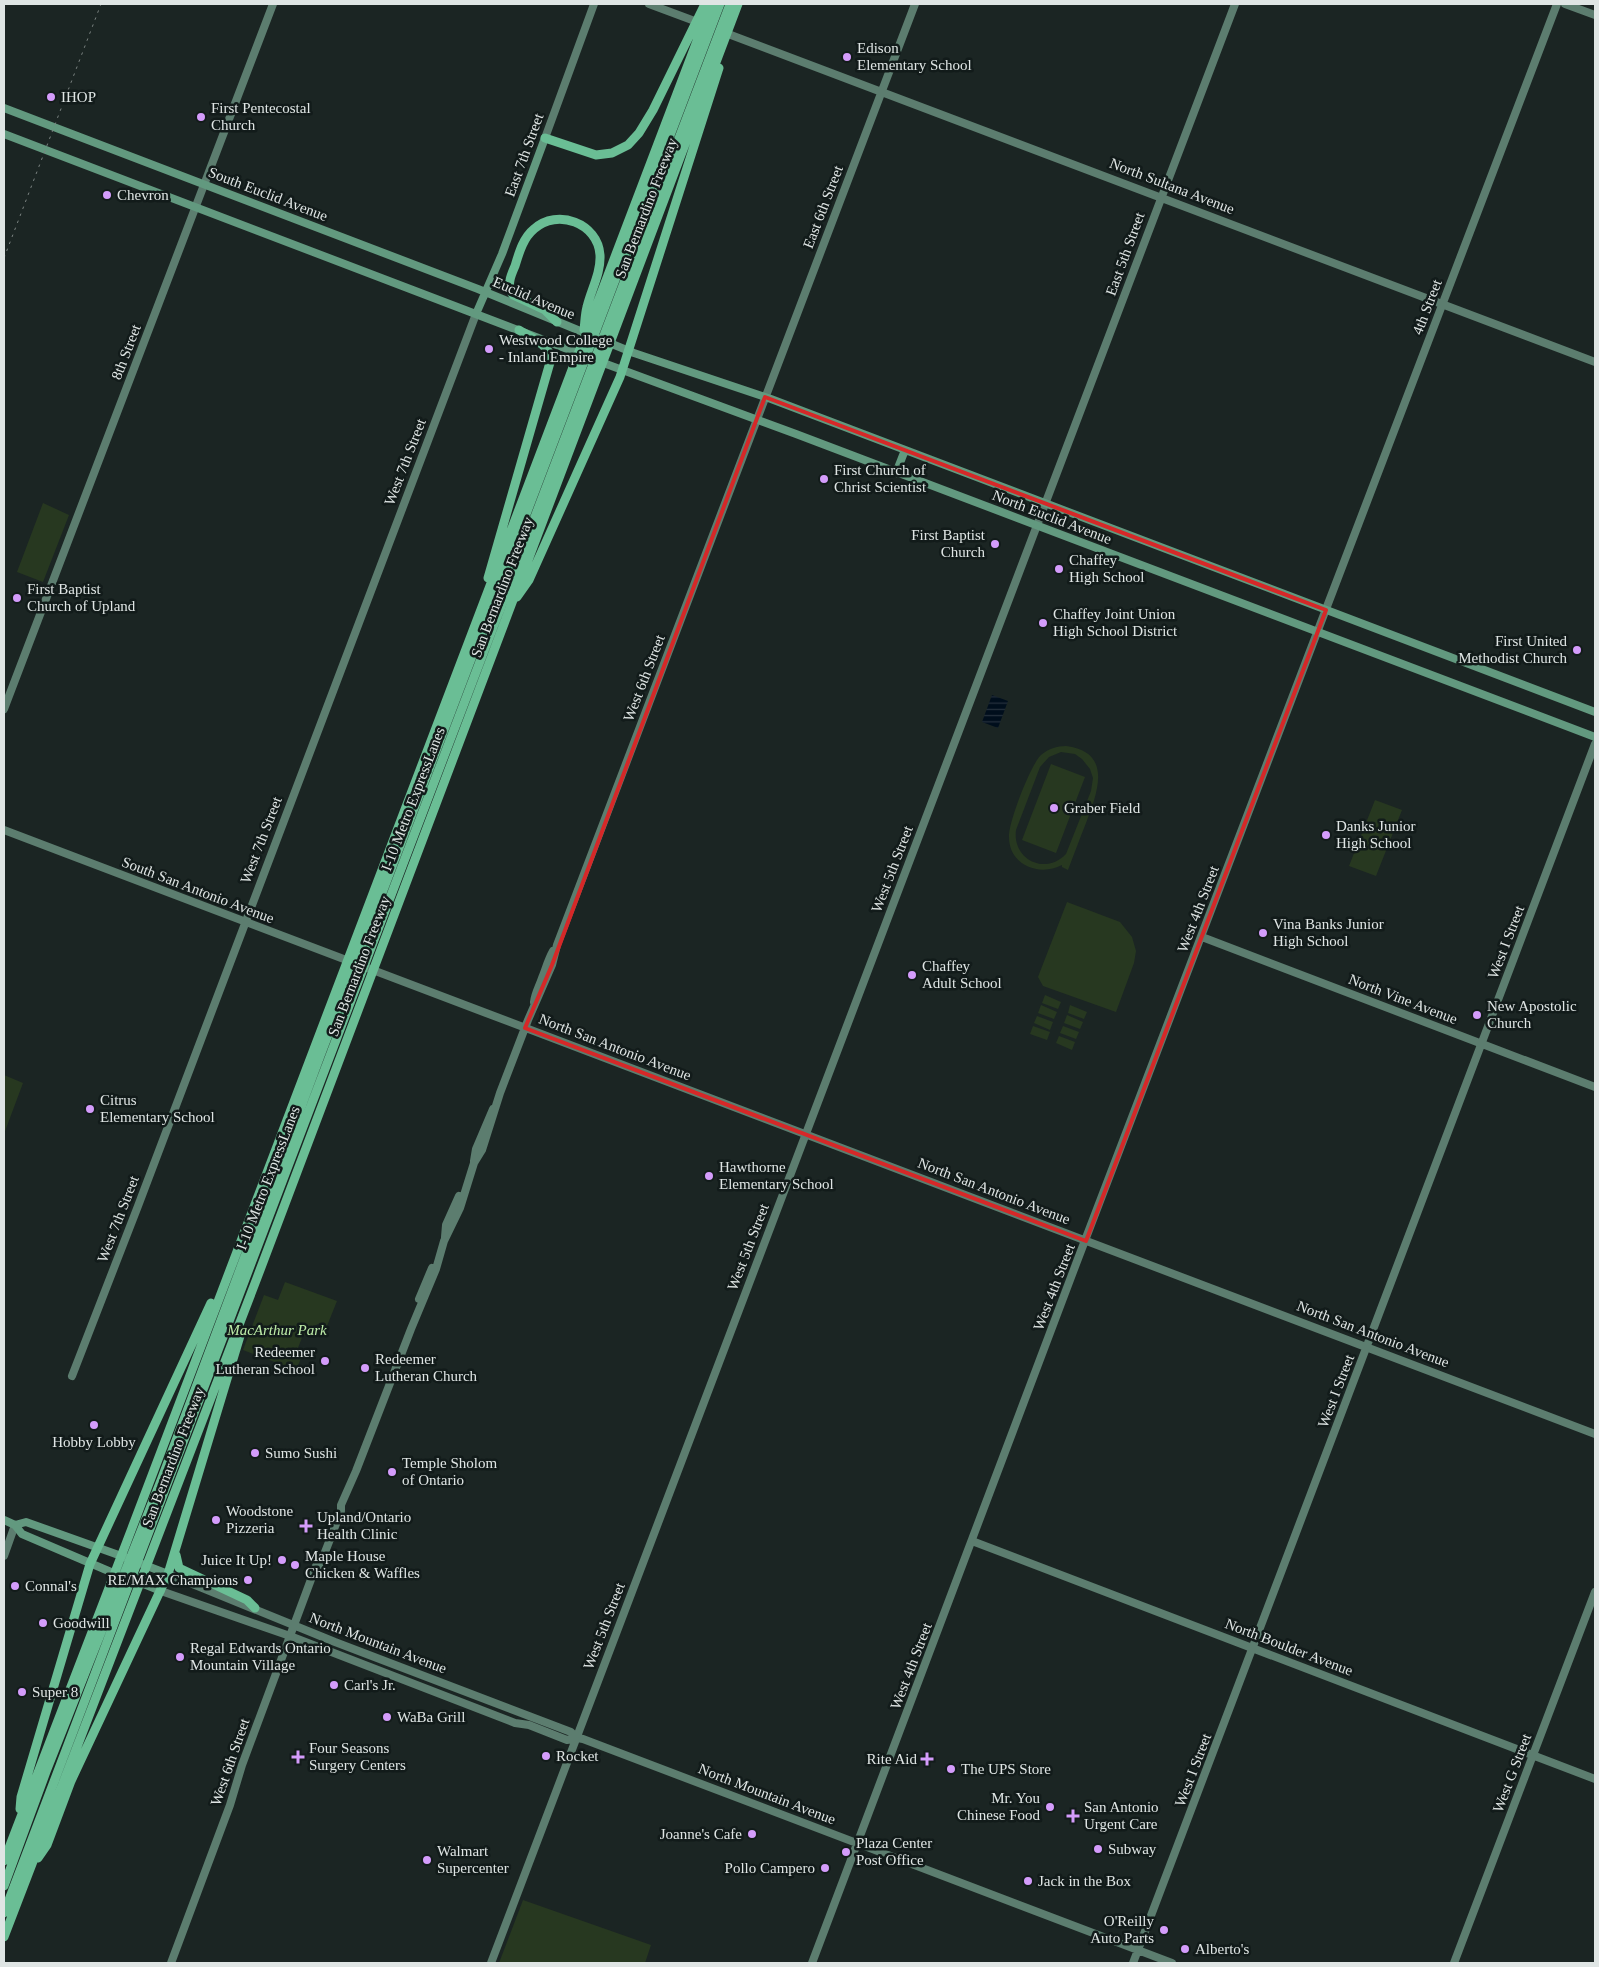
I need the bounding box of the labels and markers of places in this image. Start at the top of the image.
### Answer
place label: Edison Elementary School [857,40,972,73]
marker: Edison Elementary School [841,51,853,63]
place label: IHOP [61,89,96,105]
marker: IHOP [45,91,57,103]
place label: First Pentecostal Church [211,100,311,133]
marker: First Pentecostal Church [195,111,207,123]
place label: Chevron [117,187,169,203]
marker: Chevron [101,189,113,201]
place label: Westwood College - Inland Empire [499,332,613,365]
marker: Westwood College - Inland Empire [483,343,495,355]
place label: First Church of Christ Scientist [834,462,927,495]
marker: First Church of Christ Scientist [818,473,830,485]
place label: First Baptist Church [911,527,986,560]
marker: First Baptist Church [989,538,1001,550]
place label: Chaffey High School [1069,552,1144,585]
marker: Chaffey High School [1053,563,1065,575]
place label: First Baptist Church of Upland [27,581,136,614]
marker: First Baptist Church of Upland [11,592,23,604]
place label: Chaffey Joint Union High School District [1053,606,1178,639]
marker: Chaffey Joint Union High School District [1037,617,1049,629]
place label: First United Methodist Church [1458,633,1567,666]
marker: First United Methodist Church [1571,644,1583,656]
place label: Graber Field [1064,800,1141,816]
marker: Graber Field [1048,802,1060,814]
place label: Danks Junior High School [1336,818,1416,851]
marker: Danks Junior High School [1320,829,1332,841]
place label: Vina Banks Junior High School [1273,916,1384,949]
marker: Vina Banks Junior High School [1257,927,1269,939]
place label: Chaffey Adult School [922,958,1002,991]
marker: Chaffey Adult School [906,969,918,981]
place label: New Apostolic Church [1487,998,1577,1031]
marker: New Apostolic Church [1471,1009,1483,1021]
place label: Citrus Elementary School [100,1092,215,1125]
marker: Citrus Elementary School [84,1103,96,1115]
place label: Hawthorne Elementary School [719,1159,834,1192]
marker: Hawthorne Elementary School [703,1170,715,1182]
place label: Redeemer Lutheran School [215,1344,315,1377]
place label: Redeemer Lutheran Church [375,1351,478,1384]
marker: Redeemer Lutheran School [319,1355,331,1367]
marker: Redeemer Lutheran Church [359,1362,371,1374]
marker: Hobby Lobby [88,1419,100,1431]
place label: Hobby Lobby [52,1434,136,1450]
place label: Sumo Sushi [265,1445,337,1461]
marker: Sumo Sushi [249,1447,261,1459]
place label: Temple Sholom of Ontario [402,1455,498,1488]
marker: Temple Sholom of Ontario [386,1466,398,1478]
place label: Woodstone Pizzeria [226,1503,293,1536]
place label: Upland/Ontario Health Clinic [317,1509,411,1542]
marker: Woodstone Pizzeria [210,1514,222,1526]
marker: Upland/Ontario Health Clinic [299,1519,313,1533]
place label: Maple House Chicken & Waffles [305,1548,420,1581]
place label: Juice It Up! [201,1552,272,1568]
marker: Juice It Up! [276,1554,288,1566]
marker: Maple House Chicken & Waffles [289,1559,301,1571]
place label: RE/MAX Champions [108,1572,238,1588]
marker: RE/MAX Champions [242,1574,254,1586]
place label: Connal's [25,1578,77,1594]
marker: Connal's [9,1580,21,1592]
place label: Goodwill [53,1615,110,1631]
marker: Goodwill [37,1617,49,1629]
place label: Regal Edwards Ontario Mountain Village [190,1640,331,1673]
marker: Regal Edwards Ontario Mountain Village [174,1651,186,1663]
place label: Carl's Jr. [344,1677,396,1693]
marker: Carl's Jr. [328,1679,340,1691]
place label: Super 8 [32,1684,78,1700]
marker: Super 8 [16,1686,28,1698]
place label: WaBa Grill [397,1709,465,1725]
marker: WaBa Grill [381,1711,393,1723]
place label: Four Seasons Surgery Centers [309,1740,406,1773]
place label: Rocket [556,1748,599,1764]
marker: Four Seasons Surgery Centers [291,1750,305,1764]
marker: Rocket [540,1750,552,1762]
place label: Rite Aid [867,1751,917,1767]
marker: Rite Aid [921,1753,933,1765]
place label: The UPS Store [961,1761,1051,1777]
marker: The UPS Store [945,1763,957,1775]
place label: Mr. You Chinese Food [957,1790,1040,1823]
place label: San Antonio Urgent Care [1084,1799,1159,1832]
marker: Mr. You Chinese Food [1044,1801,1056,1813]
marker: San Antonio Urgent Care [1066,1809,1080,1823]
place label: Joanne's Cafe [660,1826,742,1842]
marker: Joanne's Cafe [746,1828,758,1840]
place label: Plaza Center Post Office [856,1835,932,1868]
place label: Subway [1108,1841,1157,1857]
place label: Walmart Supercenter [437,1843,509,1876]
marker: Subway [1092,1843,1104,1855]
marker: Plaza Center Post Office [840,1846,852,1858]
marker: Walmart Supercenter [421,1854,433,1866]
place label: Pollo Campero [725,1860,815,1876]
marker: Pollo Campero [819,1862,831,1874]
place label: Jack in the Box [1038,1873,1131,1889]
marker: Jack in the Box [1022,1875,1034,1887]
place label: O'Reilly Auto Parts [1090,1913,1154,1946]
marker: O'Reilly Auto Parts [1158,1924,1170,1936]
place label: Alberto's [1195,1941,1250,1957]
marker: Alberto's [1179,1943,1191,1955]

